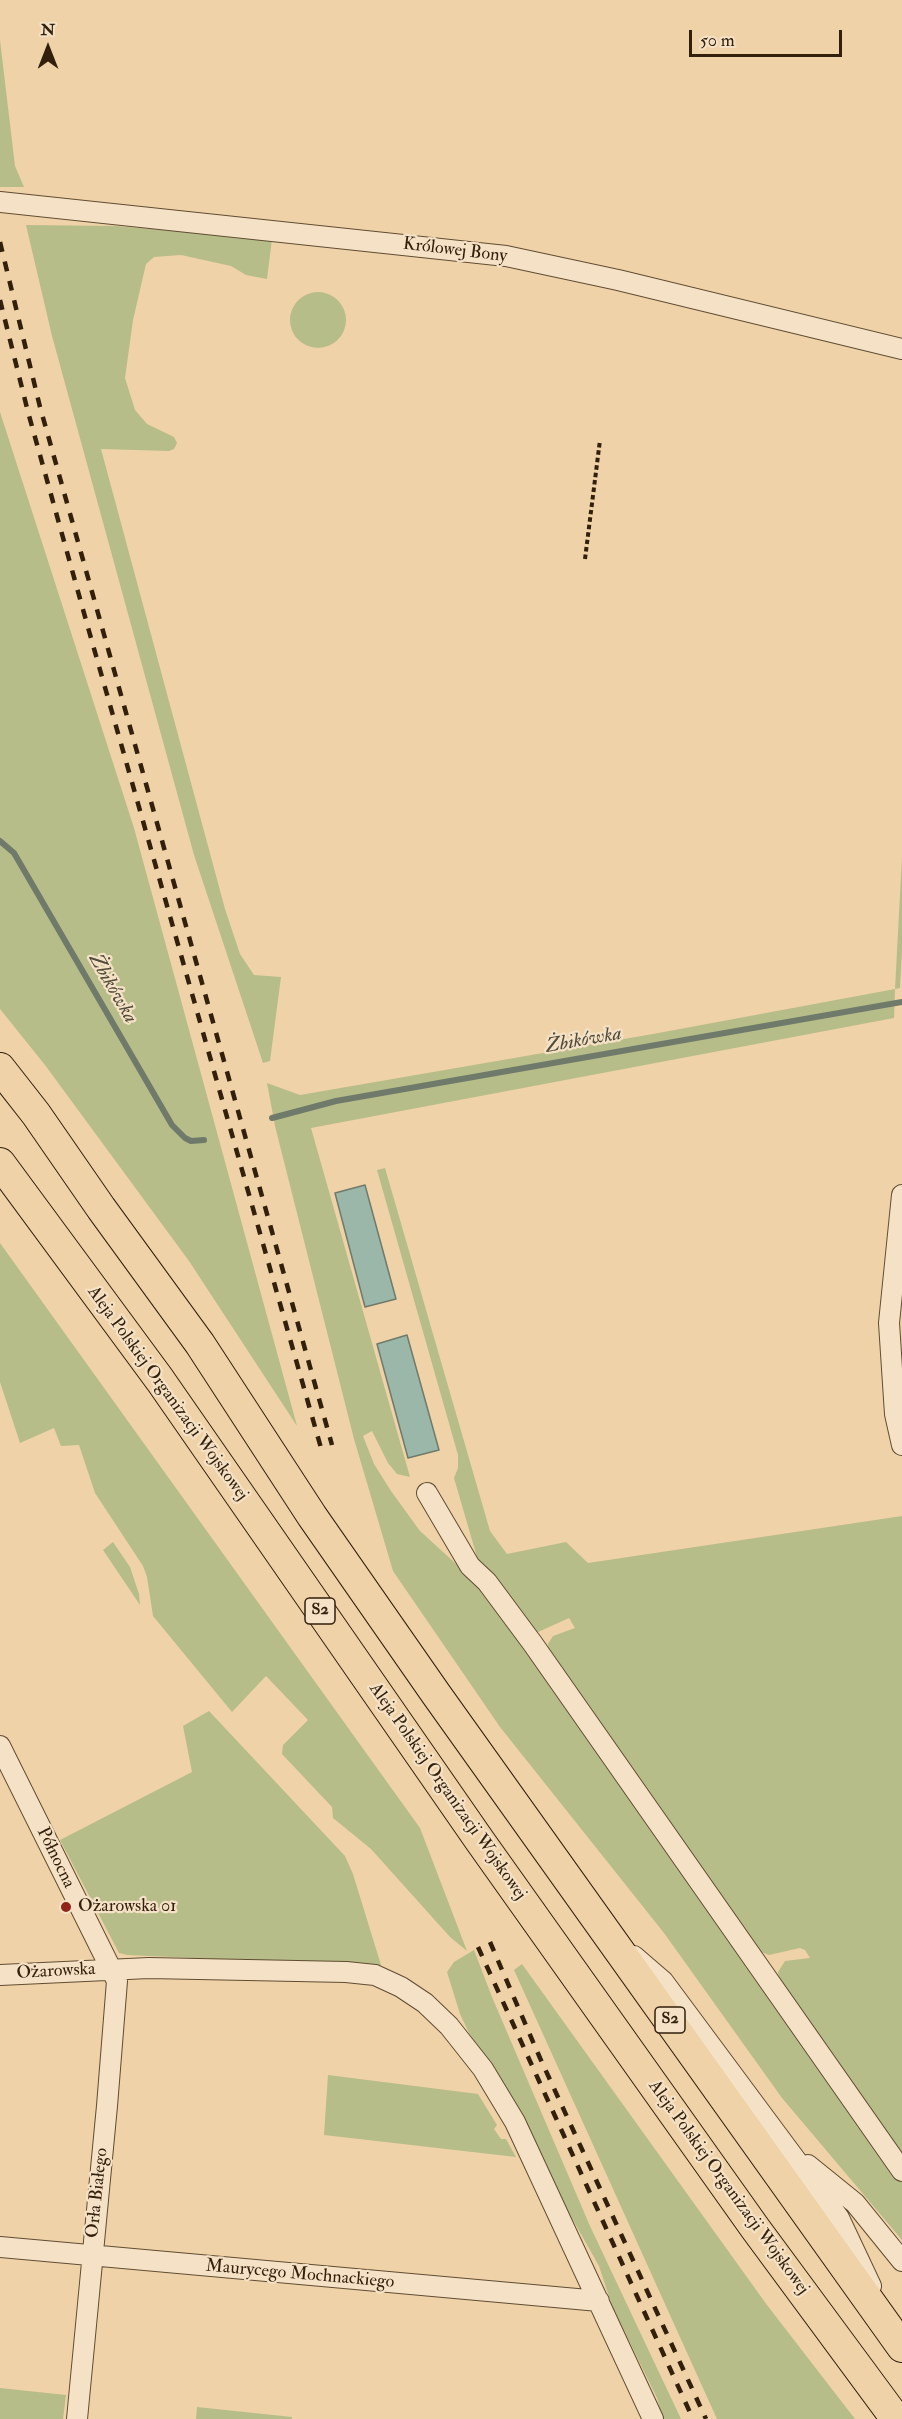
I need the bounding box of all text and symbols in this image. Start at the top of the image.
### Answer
north arrow [18,18,78,78]
scale bar [692,18,845,56]
text: N [41,20,55,40]
text: 50 m [700,29,735,52]
street label: Królowej Bony [402,234,508,268]
water label: Żbikówka [82,950,142,1028]
water label: Żbikówka [544,1023,624,1059]
street label: Aleja Polskiej Organizacji Wojskowej [82,1282,252,1506]
road number: S2 [305,1598,335,1624]
street label: Aleja Polskiej Organizacji Wojskowej [364,1679,530,1905]
street label: Północna [31,1824,79,1892]
place label: Ożarowska 01 [78,1896,176,1918]
marker: Ożarowska 01 [59,1900,73,1914]
street label: Ożarowska [16,1959,96,1985]
road number: S2 [655,2007,685,2033]
street label: Aleja Polskiej Organizacji Wojskowej [643,2076,813,2300]
street label: Orła Białego [83,2147,113,2239]
street label: Maurycego Mochnackiego [205,2256,395,2294]

